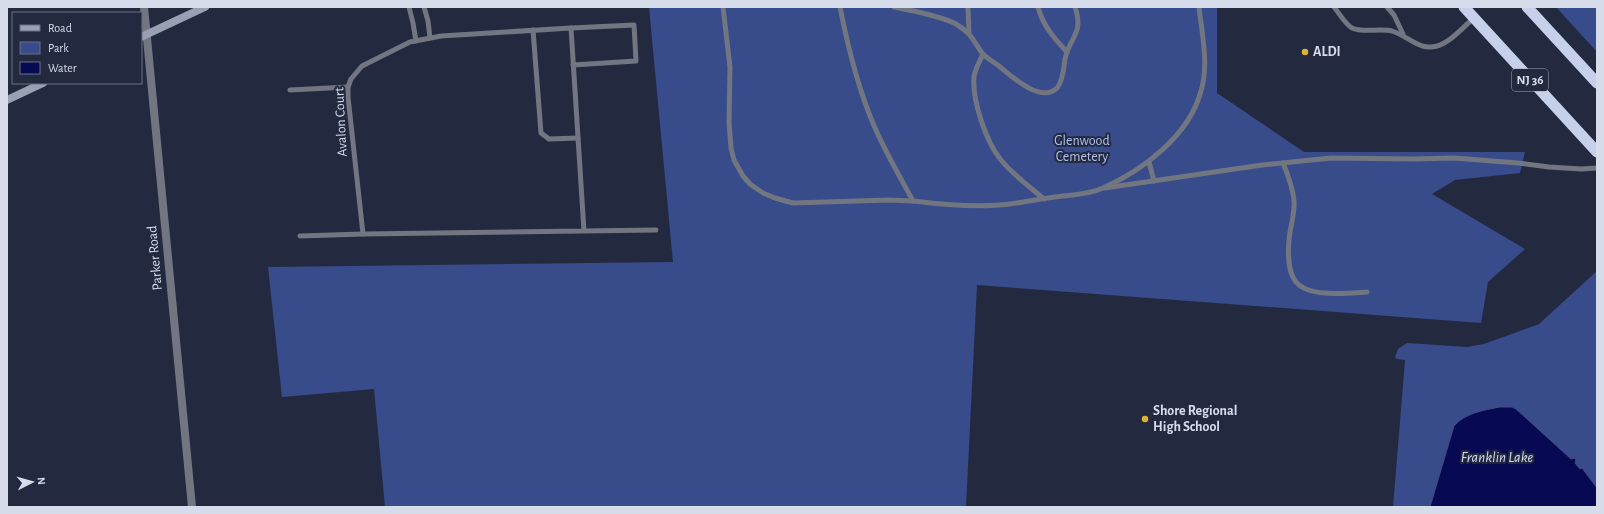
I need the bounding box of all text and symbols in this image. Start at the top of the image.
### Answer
legend [12,12,142,84]
text: Road [48,22,72,34]
text: Park [48,42,69,54]
place label: ALDI [1313,45,1341,59]
marker: ALDI [1300,47,1310,57]
text: Water [48,62,77,74]
road number: NJ 36 [1512,69,1548,91]
street label: Avalon Court [332,86,350,157]
park label: Glenwood Cemetery [1054,134,1110,164]
street label: Parker Road [145,225,165,291]
place label: Shore Regional High School [1153,404,1237,434]
marker: Shore Regional High School [1140,414,1150,424]
water label: Franklin Lake [1461,450,1533,465]
north arrow [12,462,52,502]
text: N [36,477,47,485]

